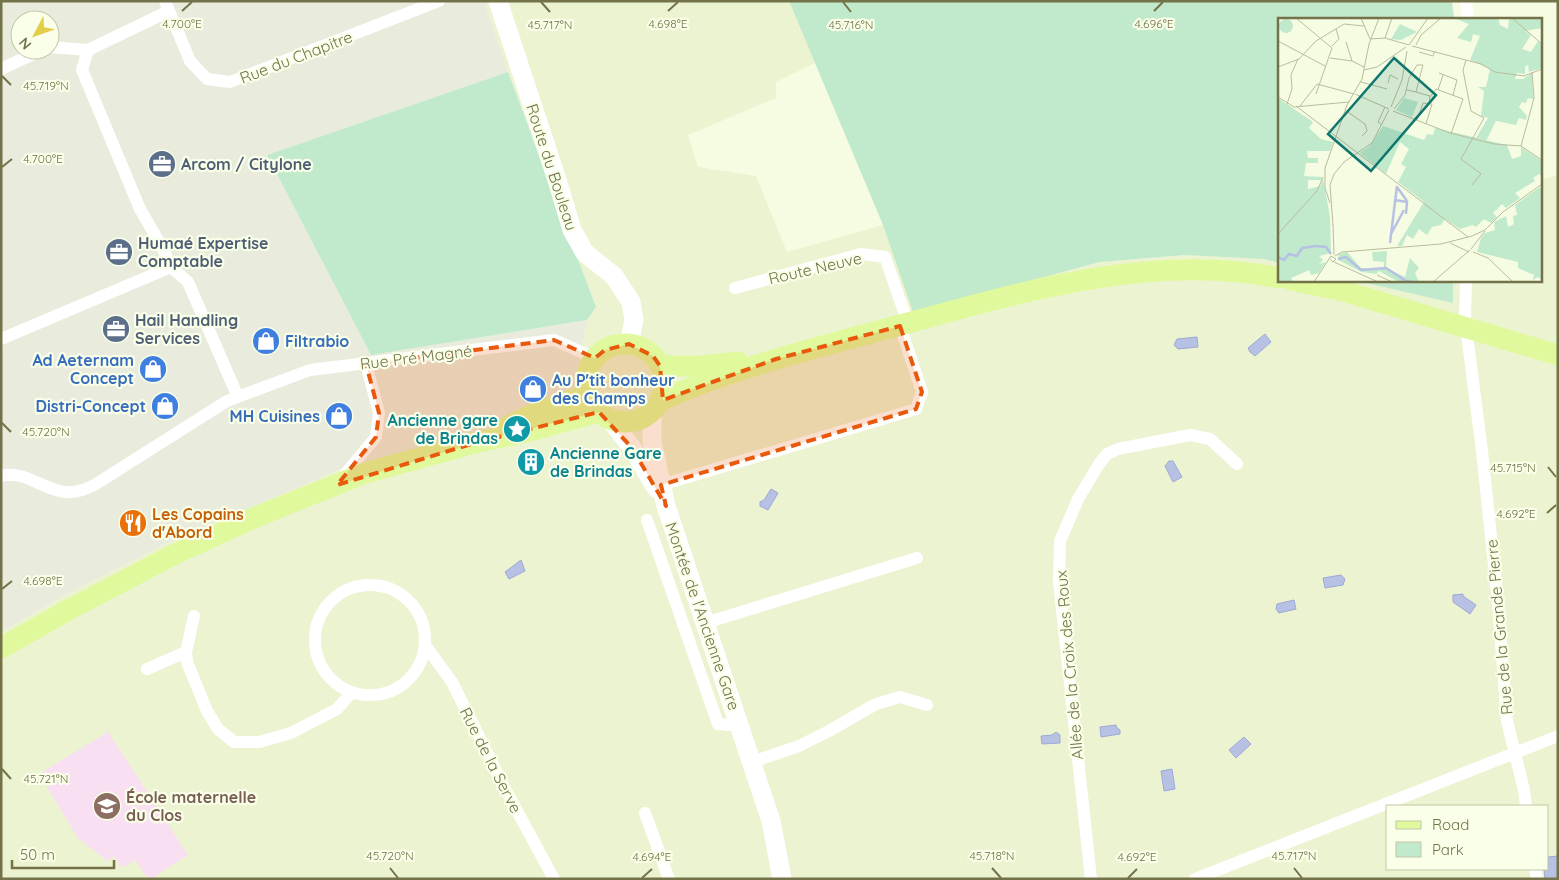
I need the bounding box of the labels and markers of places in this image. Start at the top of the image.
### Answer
office icon: Arcom / Citylone [147,149,177,179]
place label: Arcom / Citylone [181,154,312,174]
place label: Humaé Expertise Comptable [138,233,268,271]
office icon: Humaé Expertise Comptable [104,237,134,267]
place label: Hail Handling Services [135,310,238,348]
office icon: Hail Handling Services [101,314,131,344]
shop icon: Filtrabio [251,326,281,356]
place label: Filtrabio [285,331,349,351]
place label: Ad Aeternam Concept [32,350,134,388]
shop icon: Ad Aeternam Concept [138,354,168,384]
place label: Au P'tit bonheur des Champs [552,370,675,408]
shop icon: Au P'tit bonheur des Champs [518,374,548,404]
shop icon: Distri-Concept [150,391,180,421]
place label: Distri-Concept [36,396,146,416]
shop icon: MH Cuisines [324,401,354,431]
place label: MH Cuisines [230,406,320,426]
place label: Ancienne gare de Brindas [388,410,498,448]
place icon: Ancienne gare de Brindas [502,414,532,444]
place label: Ancienne Gare de Brindas [550,443,662,481]
building icon: Ancienne Gare de Brindas [516,447,546,477]
place label: Les Copains d'Abord [152,504,244,542]
restaurant icon: Les Copains d'Abord [118,508,148,538]
place label: École maternelle du Clos [126,787,256,825]
school or university icon: École maternelle du Clos [92,791,122,821]

